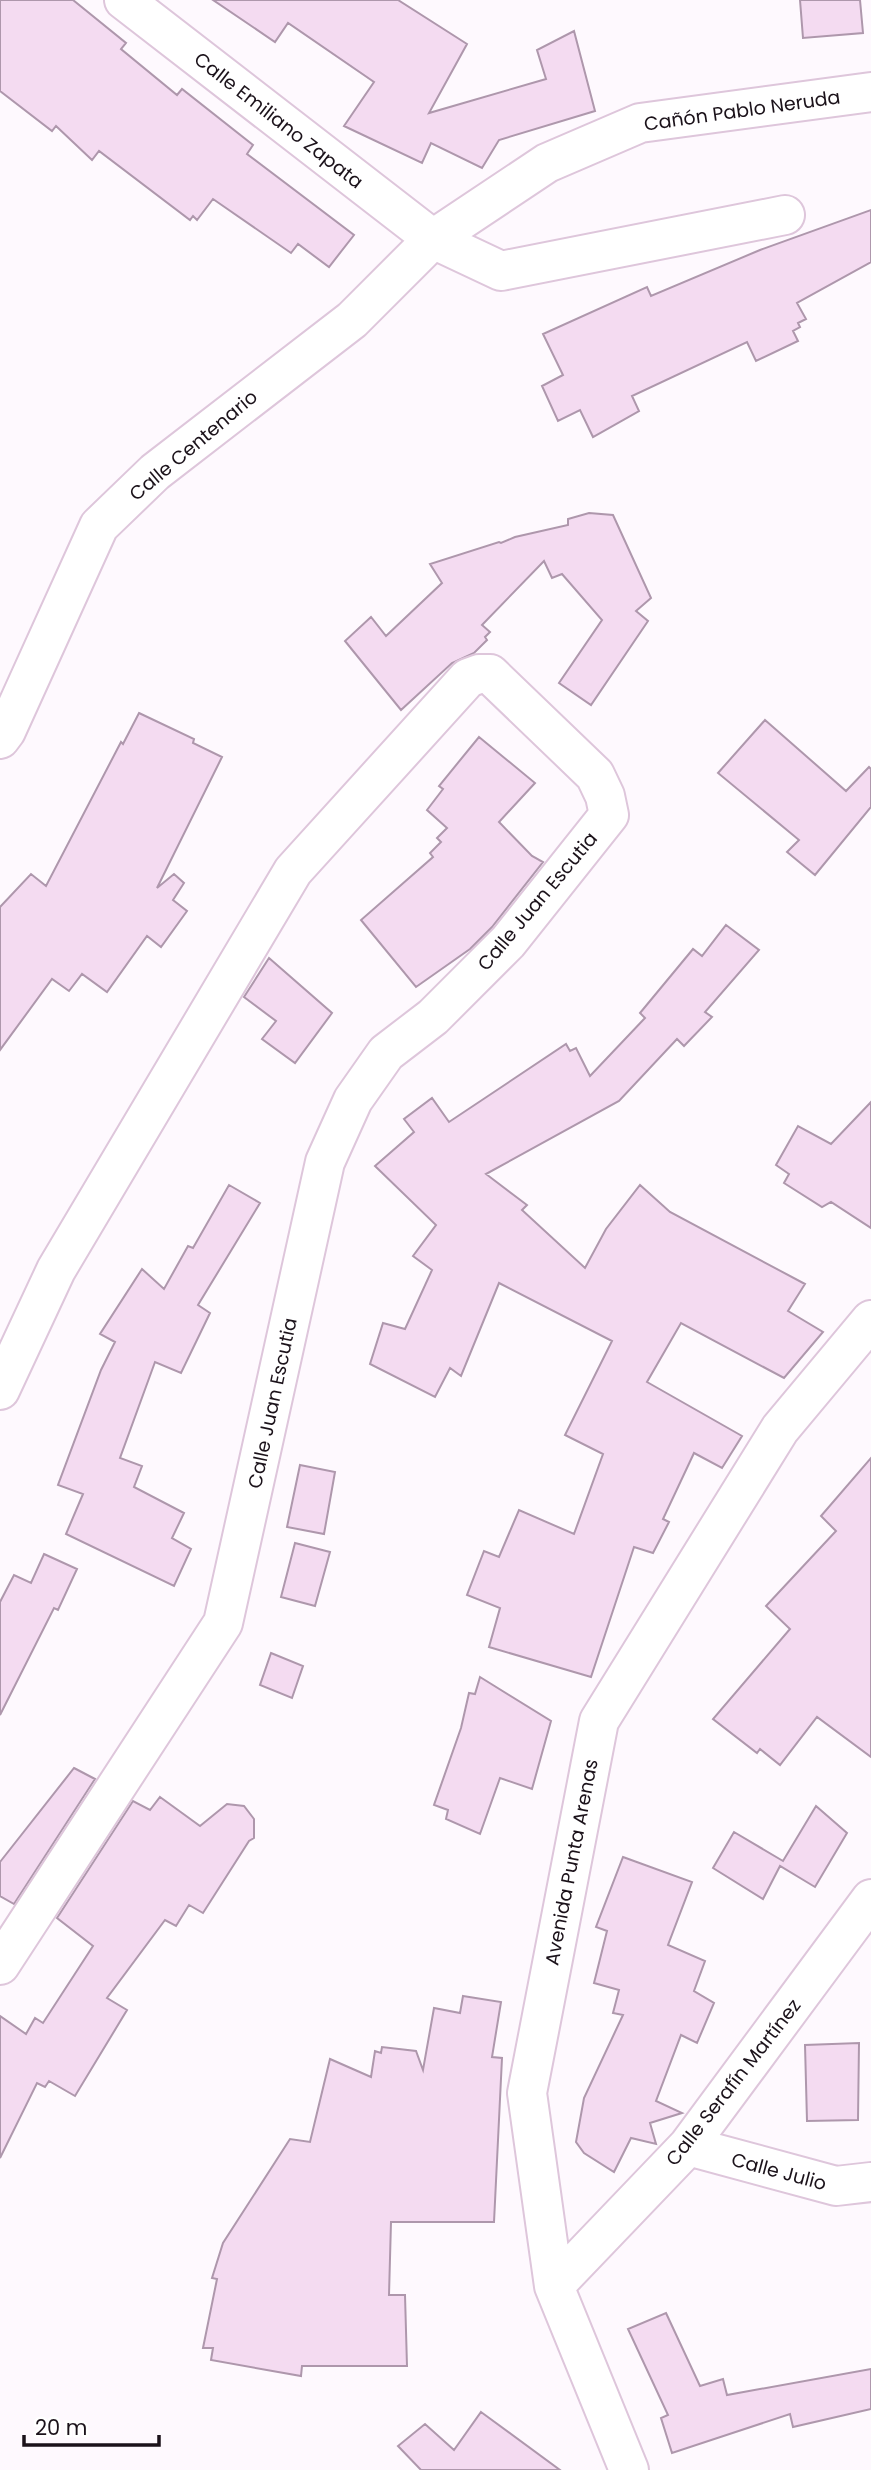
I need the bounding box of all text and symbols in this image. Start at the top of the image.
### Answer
street label: Calle Emiliano Zapata [188,46,369,195]
street label: Cañón Pablo Neruda [642,83,842,138]
street label: Calle Centenario [123,384,263,507]
street label: Calle Juan Escutia [471,826,604,977]
street label: Calle Juan Escutia [241,1315,304,1491]
street label: Avenida Punta Arenas [538,1757,605,1968]
street label: Calle Serafín Martínez [660,1993,807,2171]
street label: Calle Julio [728,2146,829,2197]
scale bar [24,2404,159,2448]
text: 20 m [35,2413,88,2442]

